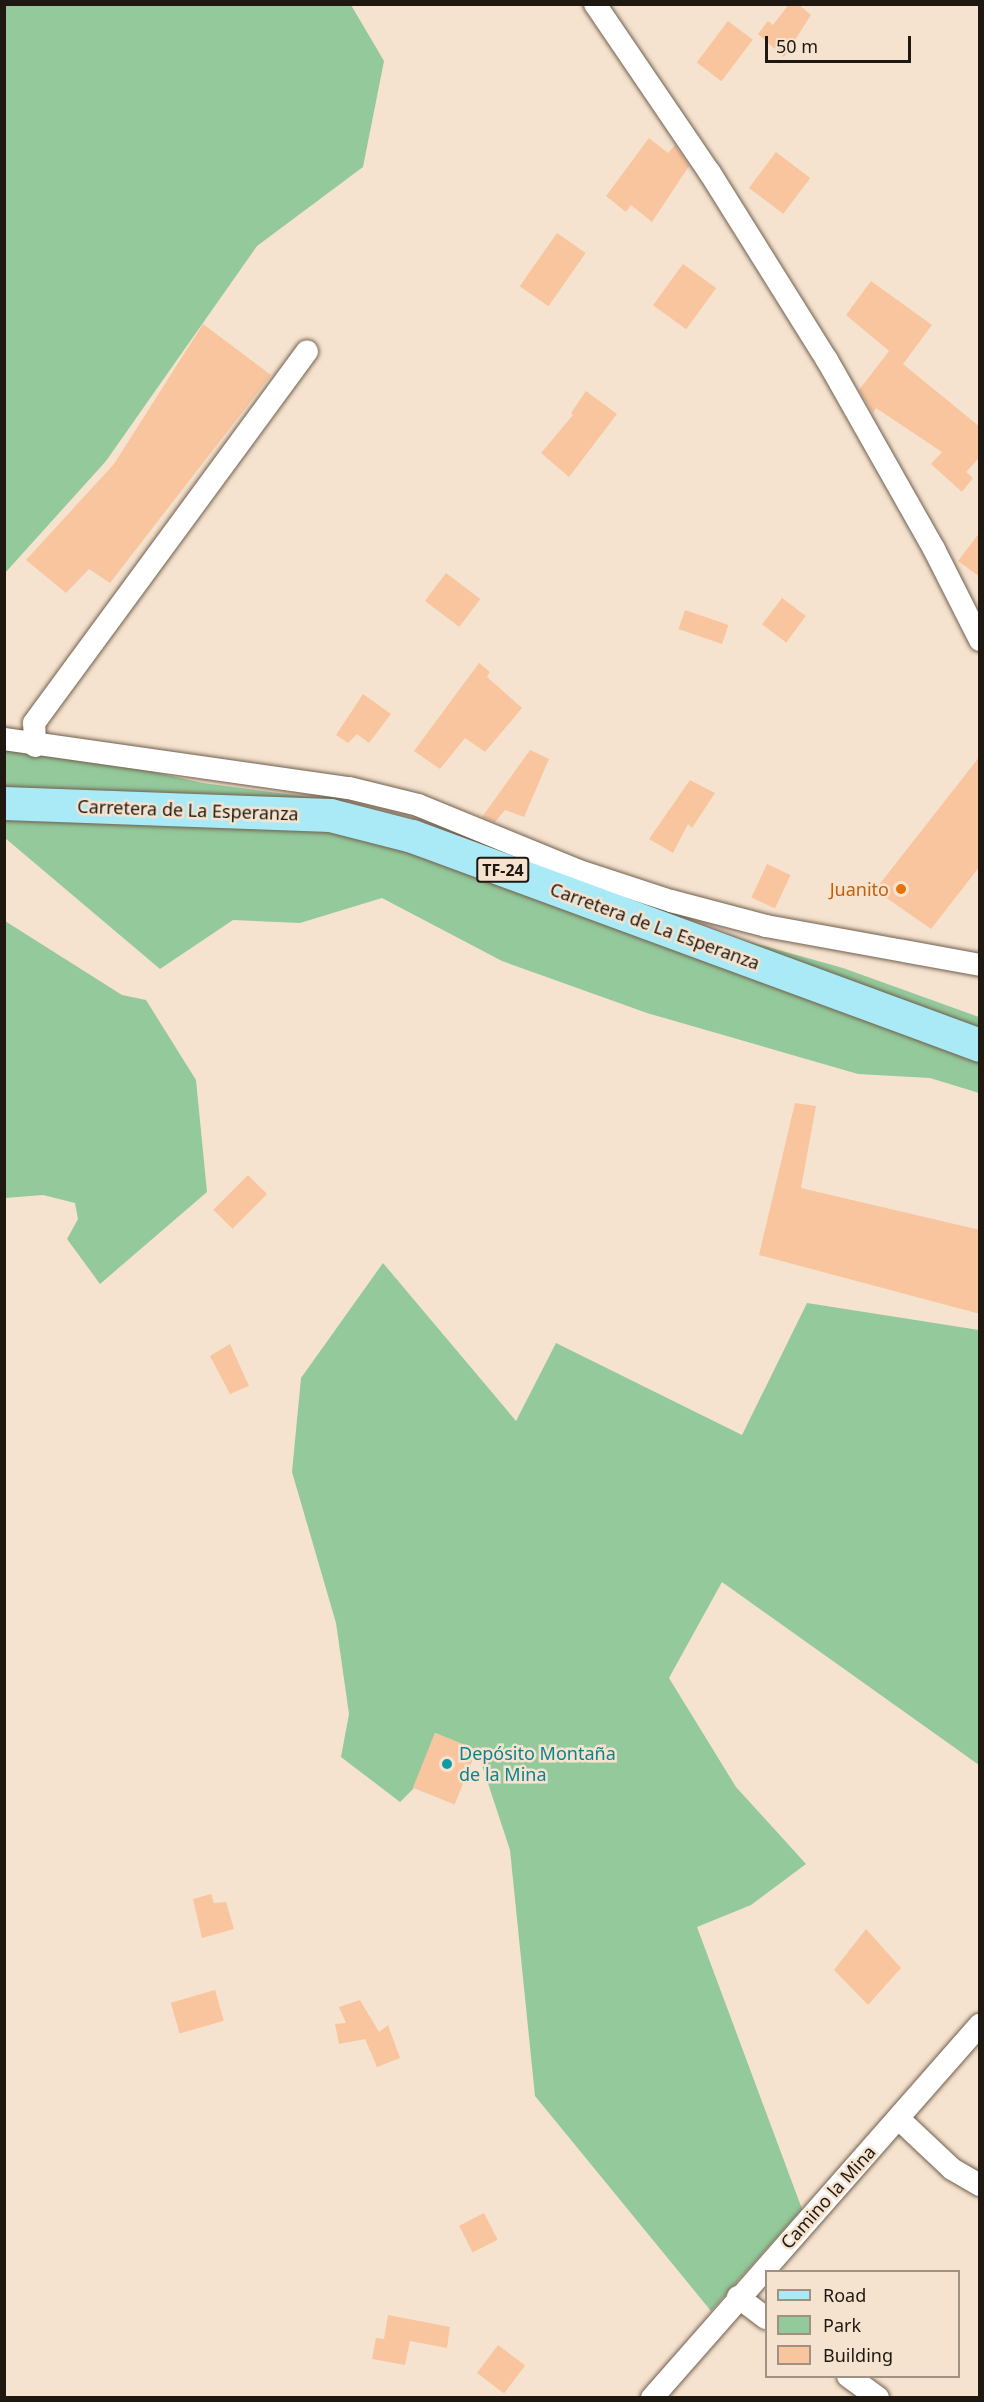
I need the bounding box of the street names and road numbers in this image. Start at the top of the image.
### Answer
street label: Carretera de La Esperanza [77,795,299,825]
road number: TF-24 [476,857,530,883]
street label: Carretera de La Esperanza [547,878,763,974]
street label: Camino la Mina [776,2141,880,2253]

